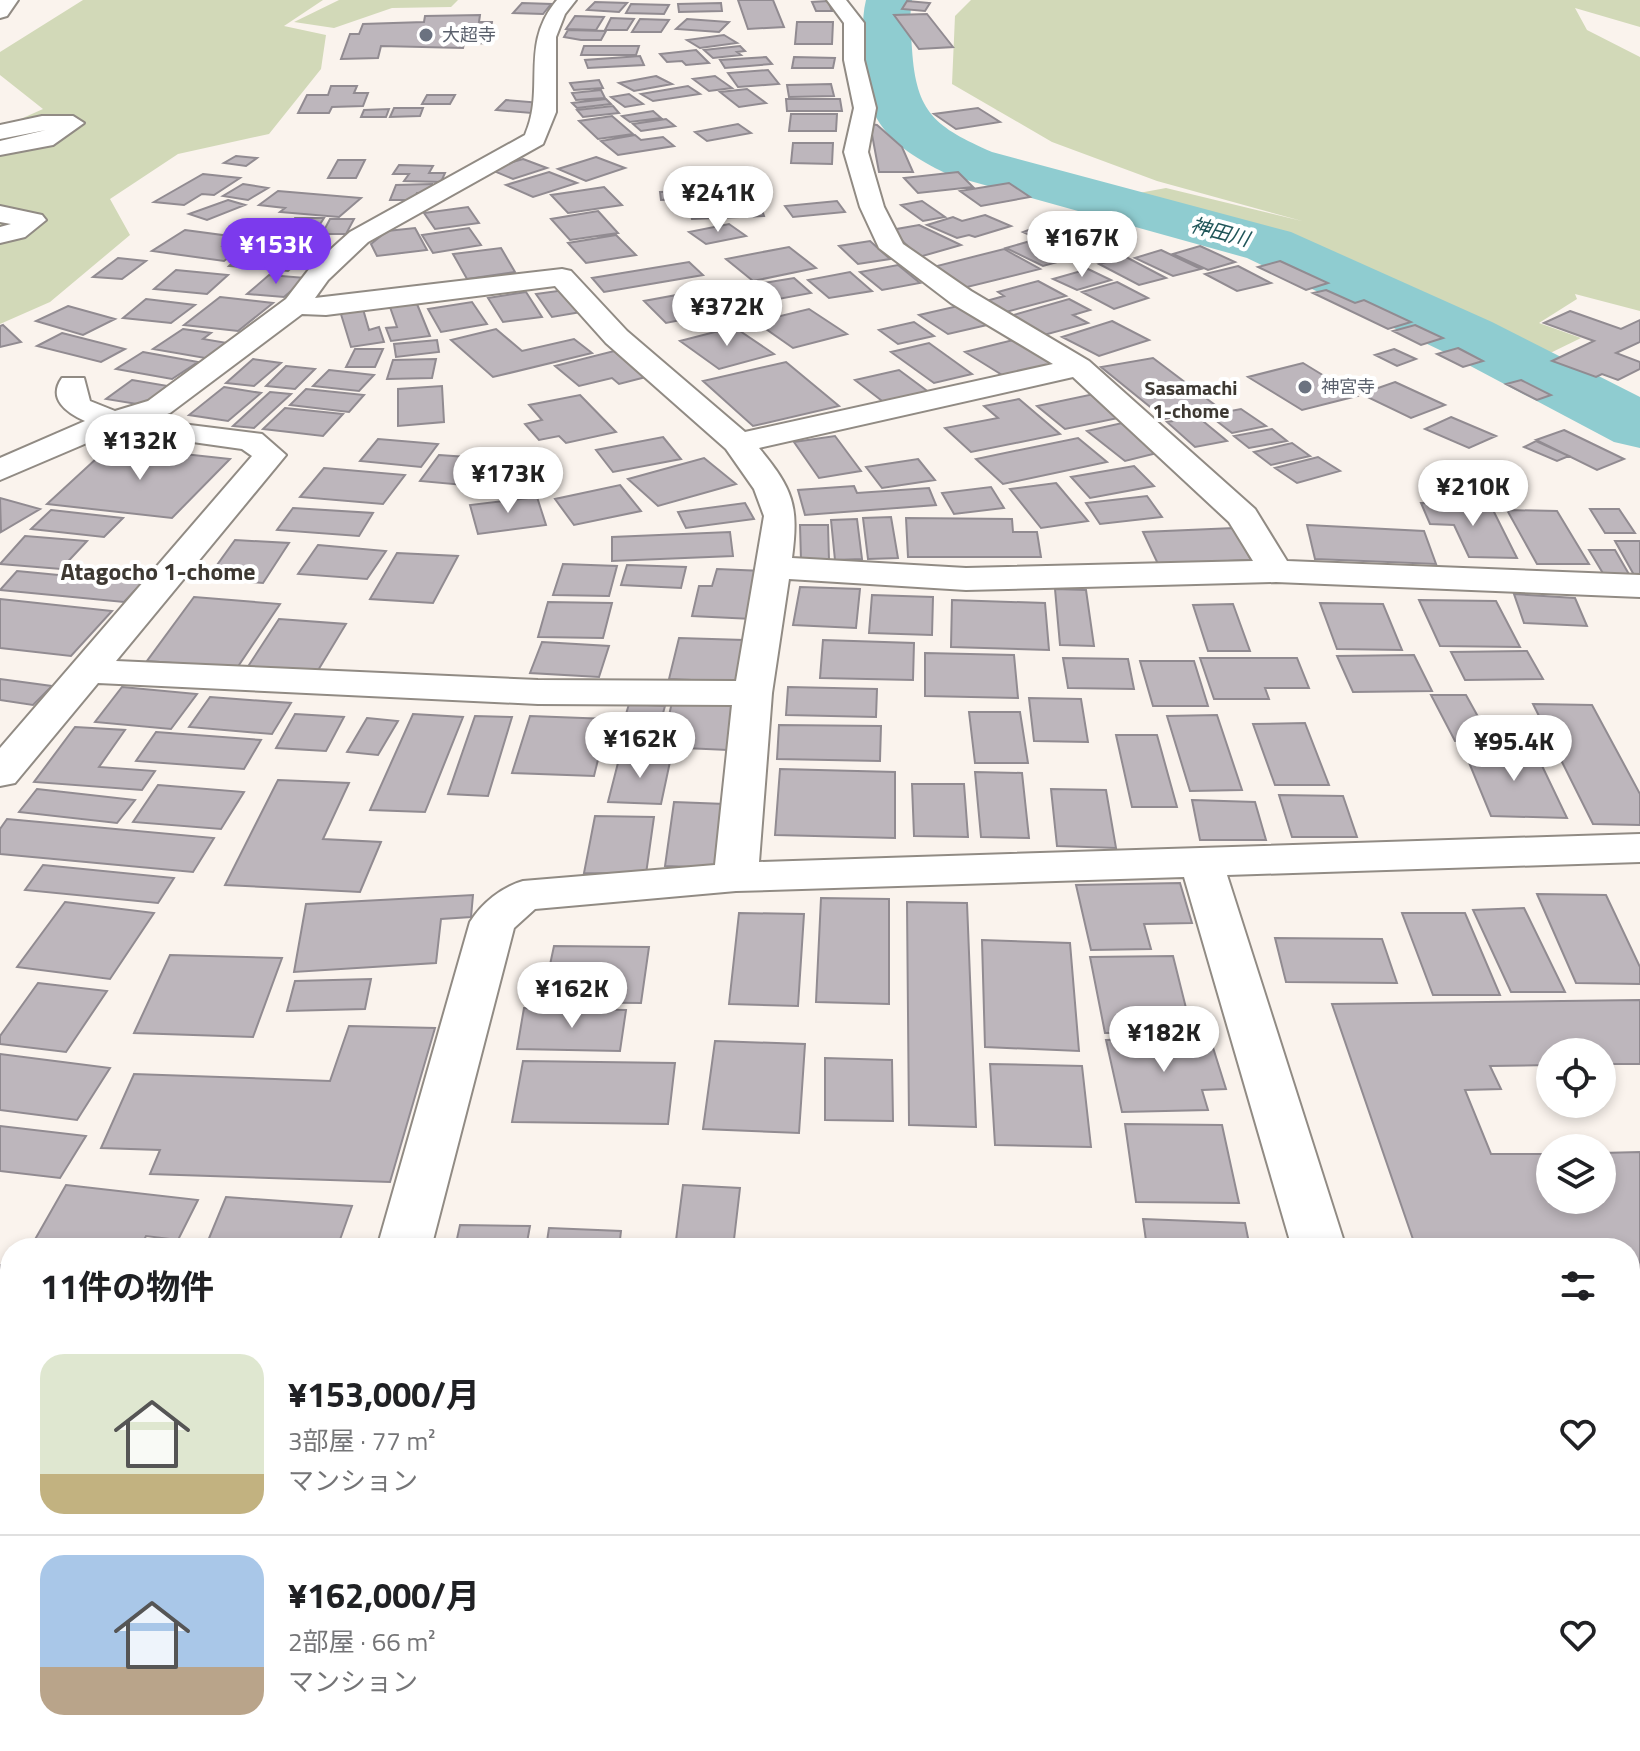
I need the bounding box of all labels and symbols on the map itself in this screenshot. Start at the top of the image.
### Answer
place label: 大超寺 [442,21,496,48]
marker: 大超寺 [417,26,435,44]
pin: ¥241K [662,166,774,234]
water label: 神田川 [1187,209,1255,255]
pin: ¥167K [1026,211,1138,279]
pin: ¥153K [220,218,332,286]
pin: ¥372K [671,280,783,348]
district label: Sasamachi 1-chome [1145,372,1237,426]
place label: 神宮寺 [1321,373,1375,400]
marker: 神宮寺 [1296,378,1314,396]
pin: ¥132K [84,414,196,482]
pin: ¥173K [452,447,564,515]
pin: ¥210K [1417,460,1529,528]
district label: Atagocho 1-chome [60,553,256,589]
pin: ¥162K [584,712,696,780]
pin: ¥95.4K [1449,715,1579,783]
pin: ¥162K [516,962,628,1030]
pin: ¥182K [1108,1006,1220,1074]

